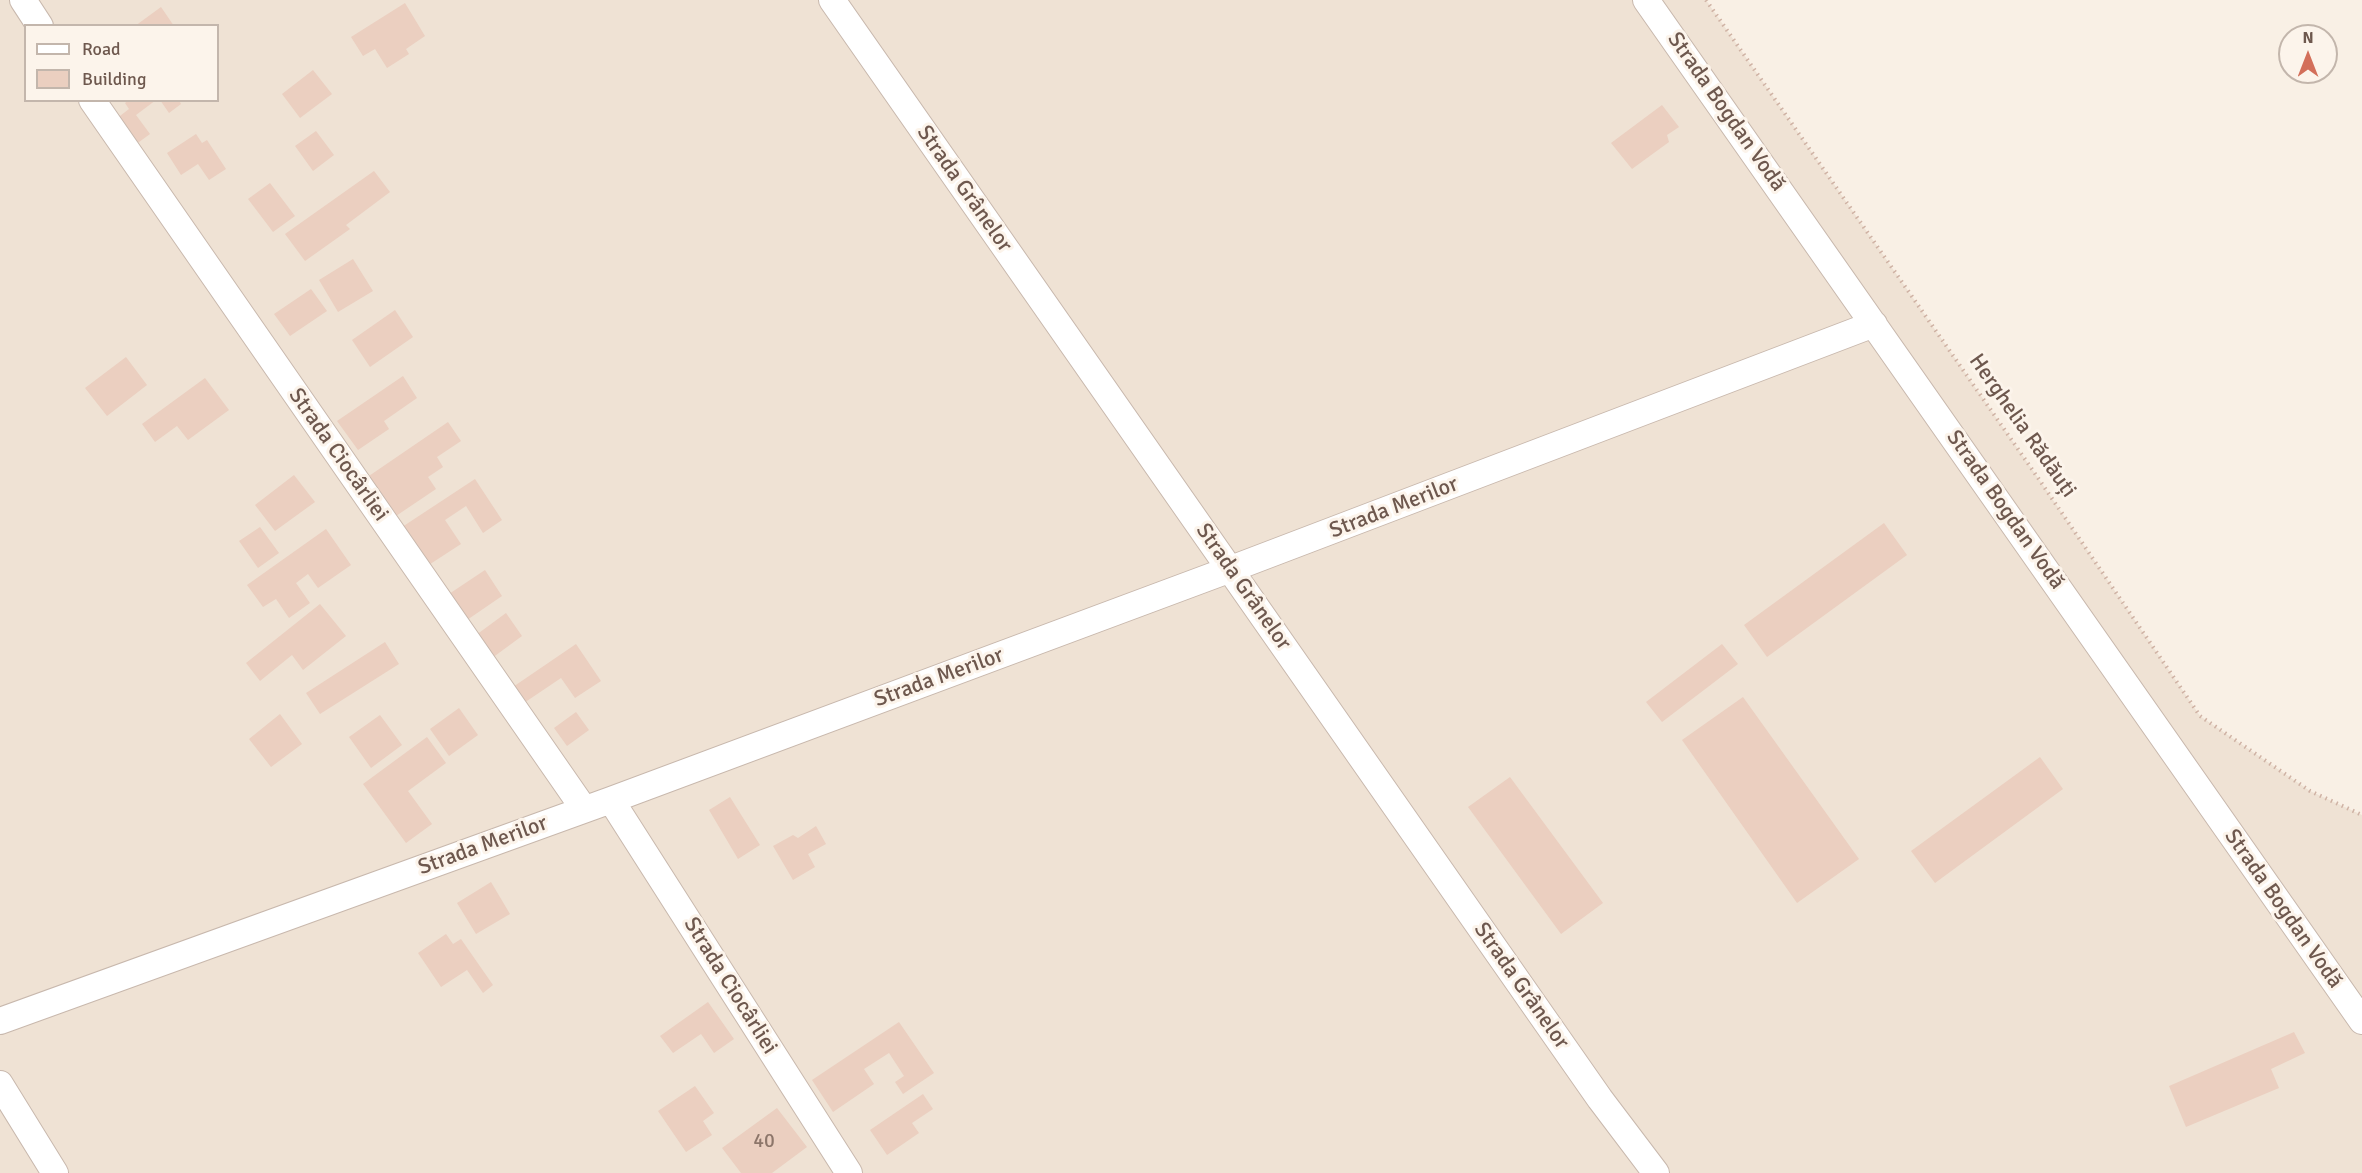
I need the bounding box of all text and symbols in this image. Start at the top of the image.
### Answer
legend [24,24,219,102]
north arrow [2278,24,2338,84]
street label: Strada Bogdan Vodă [1661,27,1791,197]
text: N [2302,28,2314,48]
text: Road [82,38,121,60]
text: Building [82,68,146,90]
street label: Strada Grânelor [911,121,1017,257]
street label: Herghelia Rădăuți [1963,349,2081,503]
street label: Strada Ciocârliei [282,383,394,527]
street label: Strada Bogdan Vodă [1940,425,2070,595]
street label: Strada Merilor [1326,471,1462,545]
street label: Strada Grânelor [1190,519,1296,655]
street label: Strada Merilor [871,642,1007,714]
street label: Strada Merilor [415,810,551,882]
street label: Strada Bogdan Vodă [2218,824,2348,994]
street label: Strada Ciocârliei [677,913,783,1059]
street label: Strada Grânelor [1468,918,1574,1054]
house number: 40 [753,1130,775,1154]

